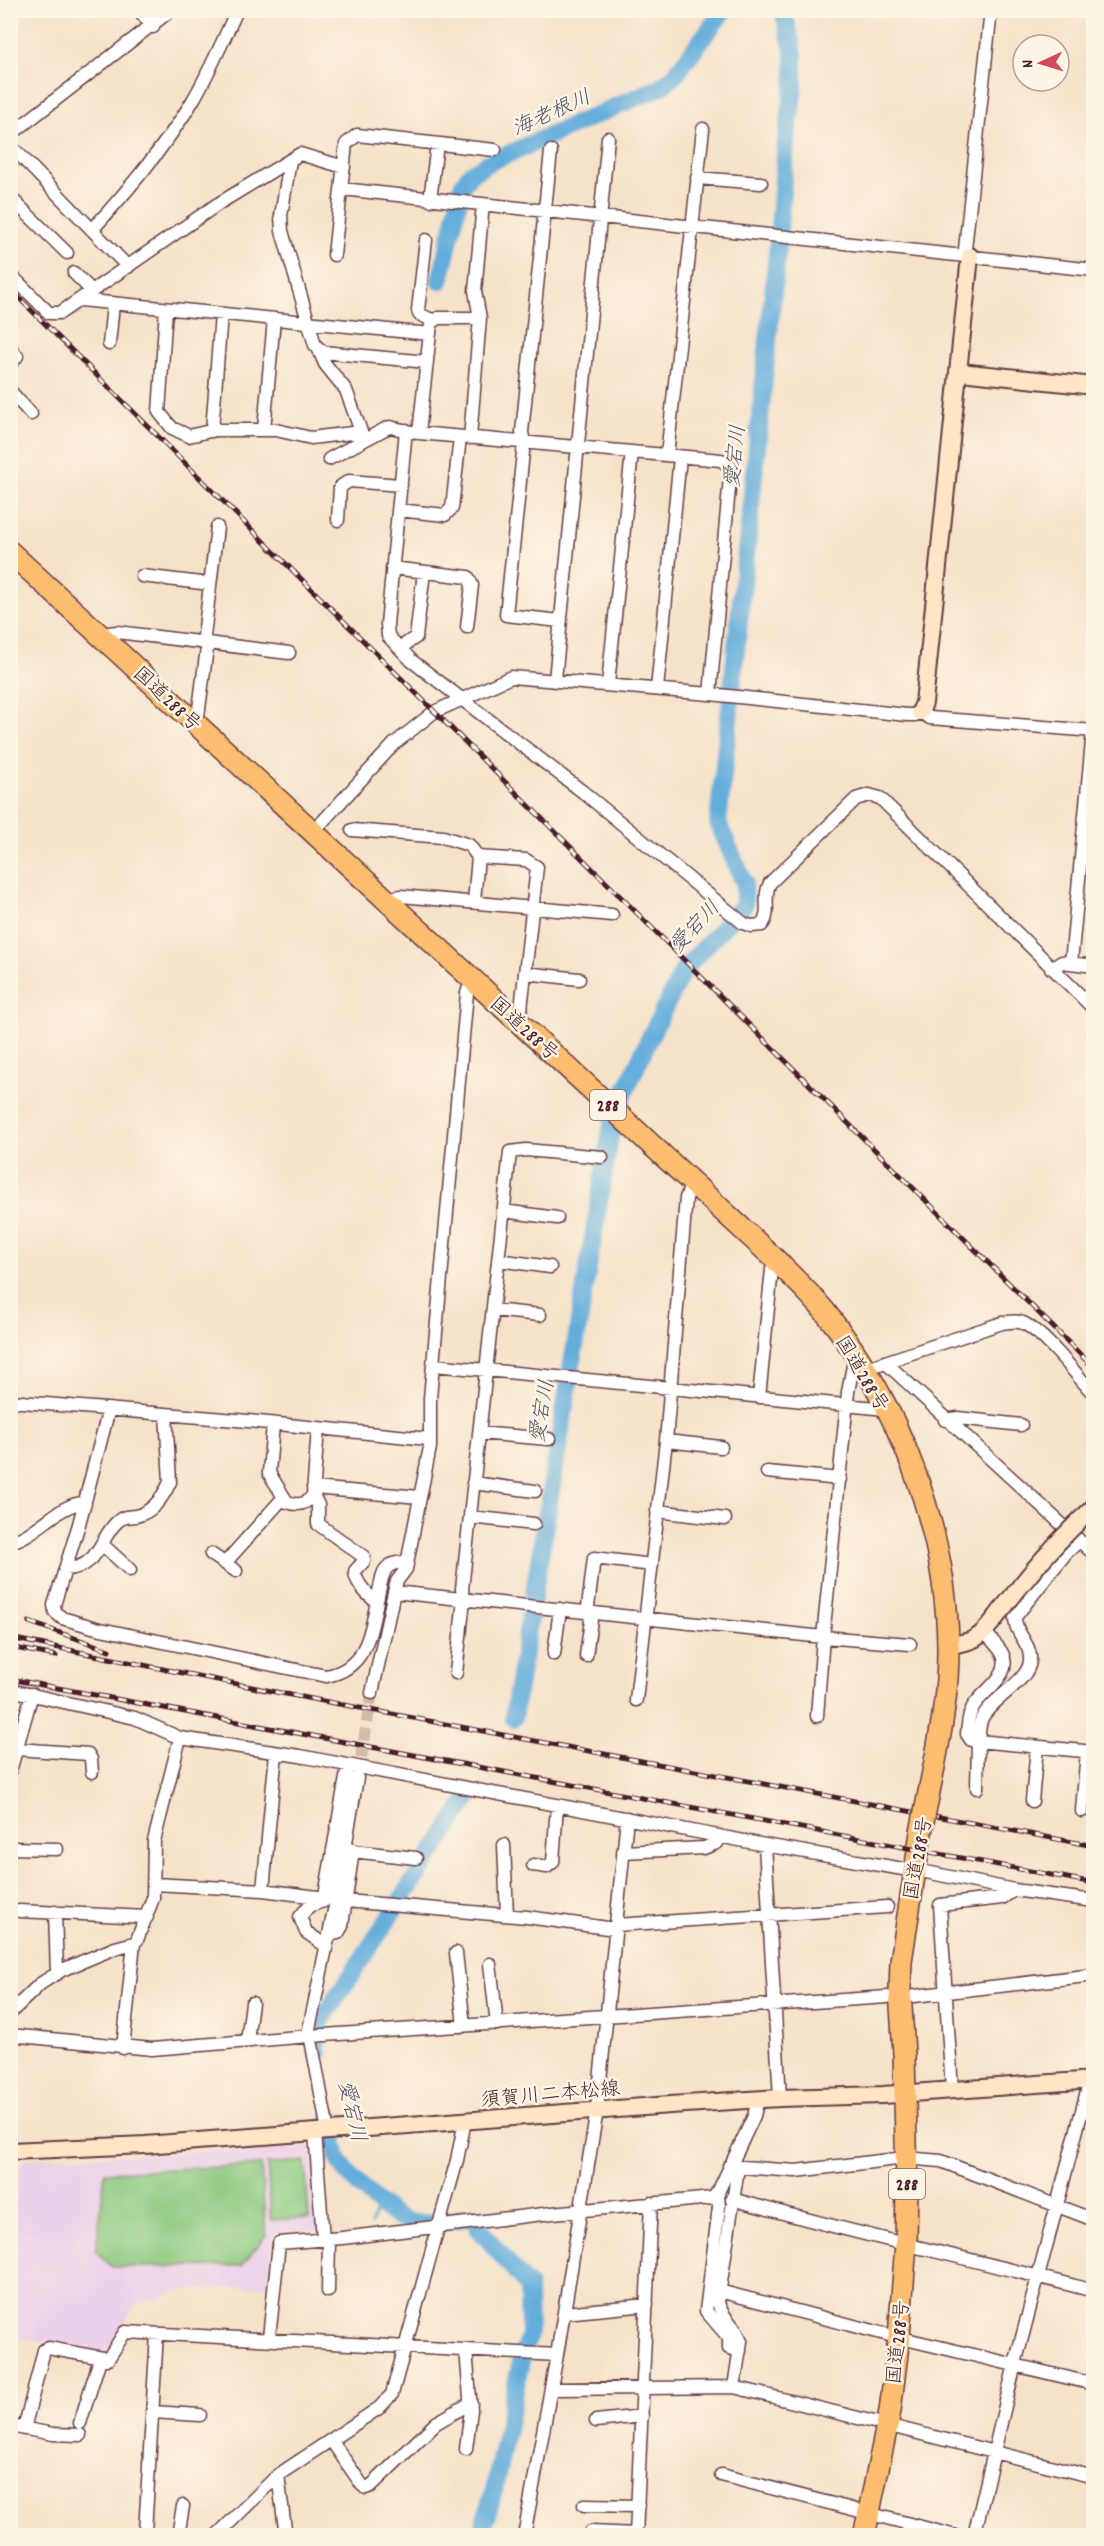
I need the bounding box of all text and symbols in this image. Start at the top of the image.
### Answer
north arrow [1011,33,1071,93]
text: N [1017,59,1040,69]
water label: 海老根川 [508,84,597,146]
water label: 愛宕川 [719,423,755,489]
street label: 国道288号 [125,661,207,739]
water label: 愛宕川 [664,895,729,961]
street label: 国道288号 [482,991,564,1069]
road number: 288 [590,1090,626,1120]
street label: 国道288号 [827,1331,894,1418]
water label: 愛宕川 [524,1378,564,1445]
street label: 国道288号 [899,1814,941,1903]
street label: 須賀川二本松線 [479,2076,621,2116]
water label: 愛宕川 [328,2078,372,2146]
road number: 288 [889,2169,925,2199]
street label: 国道288号 [882,2299,918,2386]

